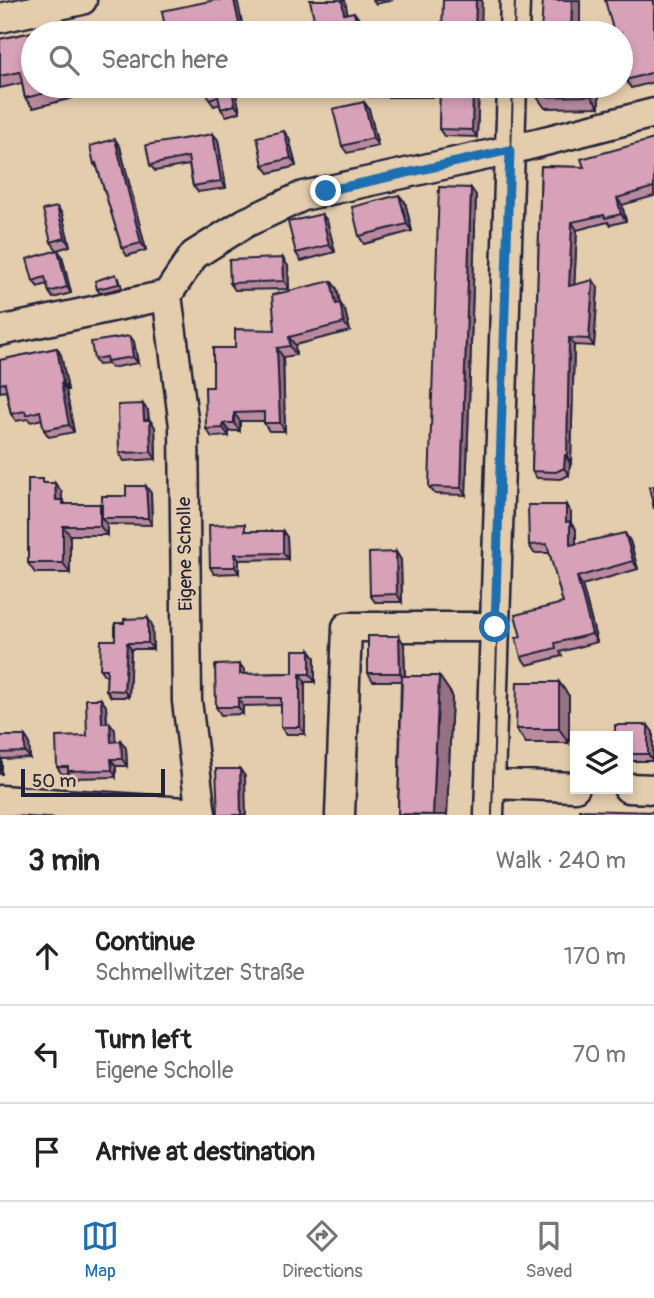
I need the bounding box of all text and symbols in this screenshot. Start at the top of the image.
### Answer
search box [21,21,633,98]
icon: search [45,41,83,79]
text: Search here [101,44,228,76]
route end [310,175,341,206]
street label: Eigene Scholle [172,496,198,611]
route start [479,611,510,642]
map controls [570,731,633,794]
button: layers [570,731,633,794]
scale bar [21,766,164,798]
text: 50 m [32,769,76,793]
text: 3 min [28,842,100,879]
text: Walk · 240 m [496,846,626,875]
text: Continue [95,926,195,958]
icon: ahead [28,937,66,975]
text: 170 m [564,942,626,971]
text: Schmellwitzer Straße [95,958,304,987]
text: Turn left [95,1024,191,1056]
icon: left [28,1035,66,1073]
text: 70 m [573,1040,626,1069]
text: Eigene Scholle [95,1056,233,1085]
icon: arrive [28,1133,66,1171]
text: Arrive at destination [95,1136,315,1168]
tab: Map [81,1217,119,1283]
tab: Directions [282,1217,363,1283]
tab: Saved [525,1217,573,1283]

